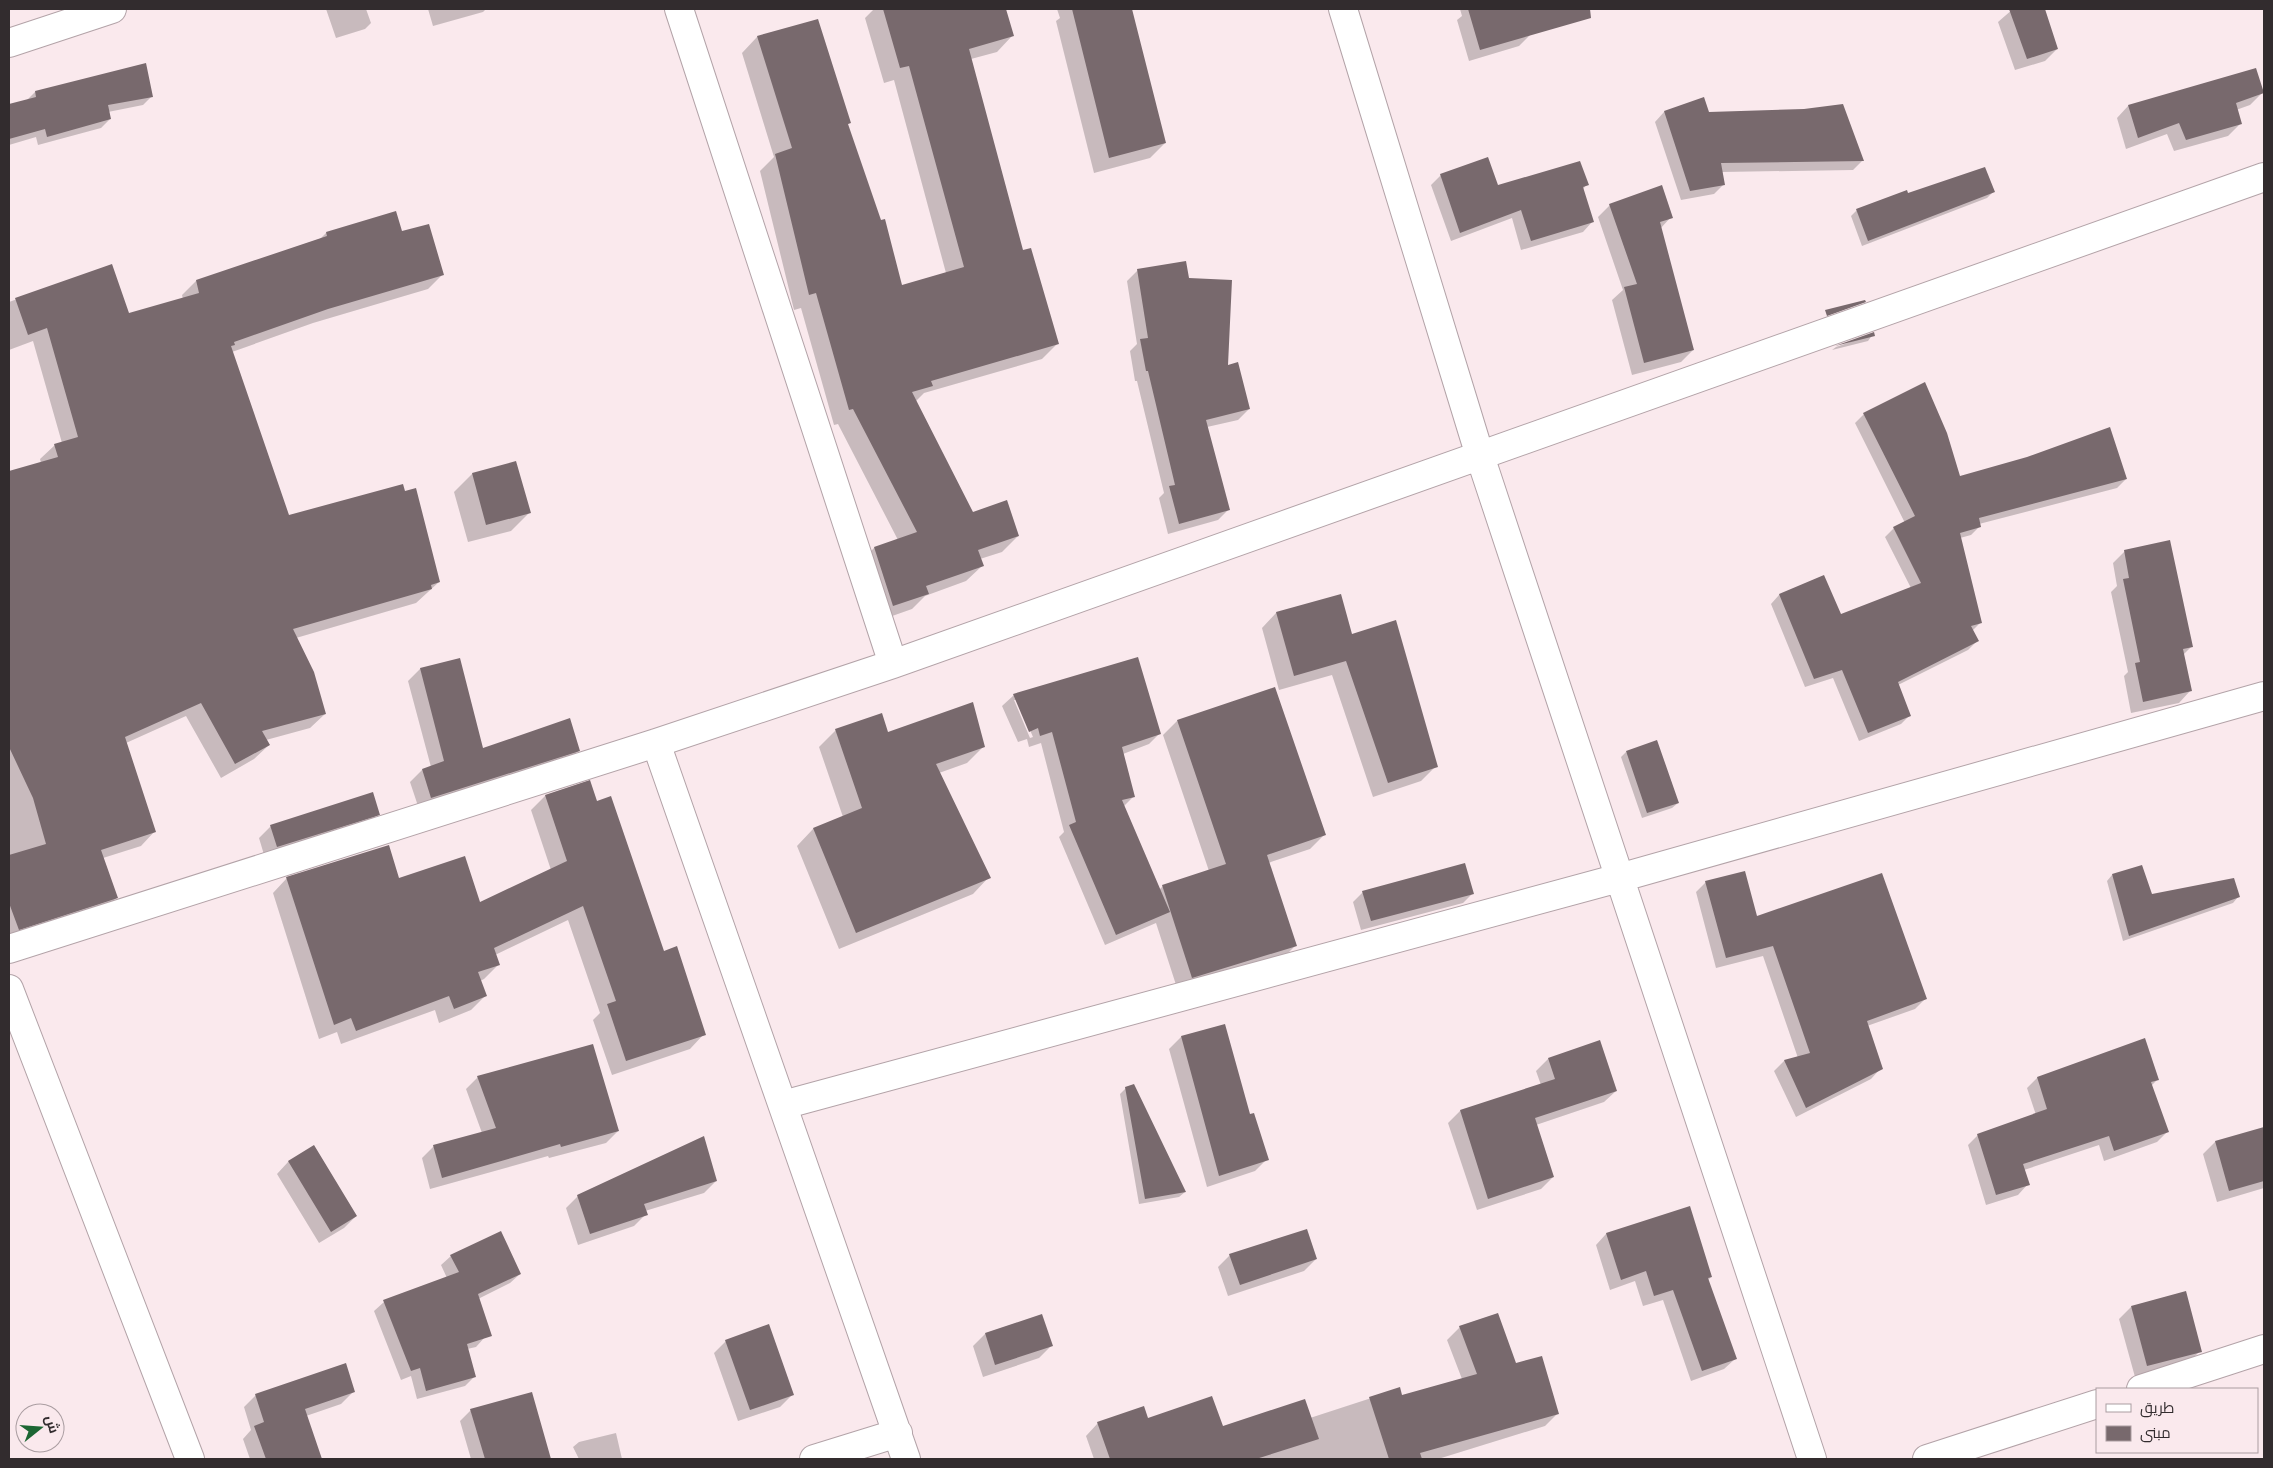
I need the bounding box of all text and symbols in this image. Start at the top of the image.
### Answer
legend [2096,1388,2258,1453]
text: طريق [2140,1397,2174,1418]
north arrow [15,1403,65,1453]
text: ش [40,1413,65,1436]
text: مبنى [2140,1422,2171,1443]

